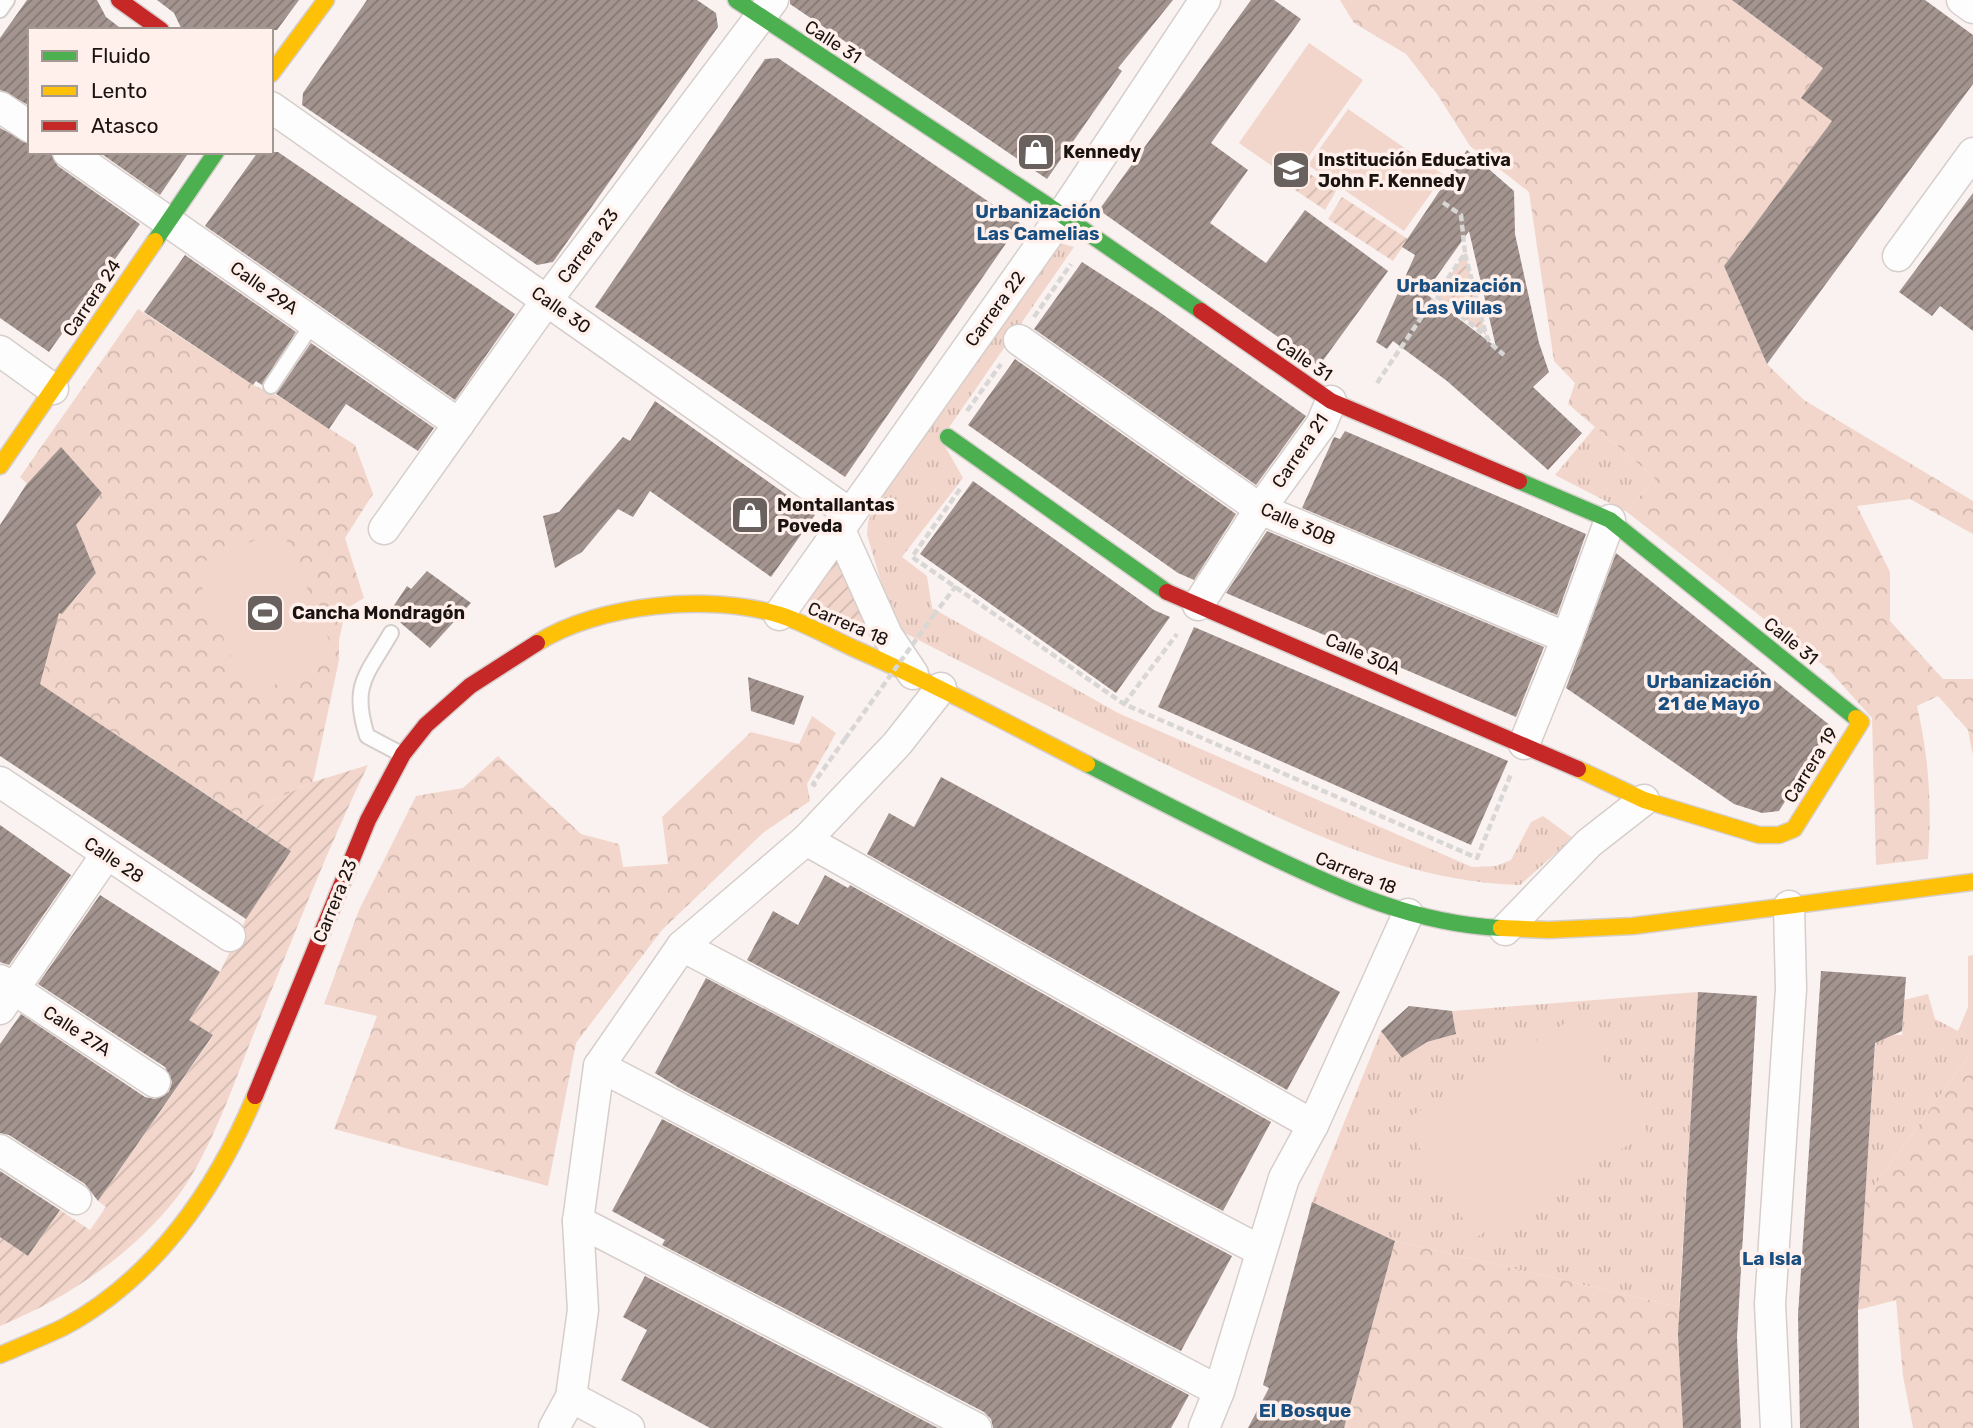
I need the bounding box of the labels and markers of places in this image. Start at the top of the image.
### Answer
shop icon: Kennedy [1015,131,1057,173]
place label: Kennedy [1063,141,1141,163]
school or university icon: Institución Educativa John F. Kennedy [1270,149,1312,191]
place label: Institución Educativa John F. Kennedy [1318,149,1511,192]
shop icon: Montallantas Poveda [729,494,771,536]
place label: Montallantas Poveda [777,494,895,537]
sports icon: Cancha Mondragón [244,592,286,634]
place label: Cancha Mondragón [292,602,465,624]

